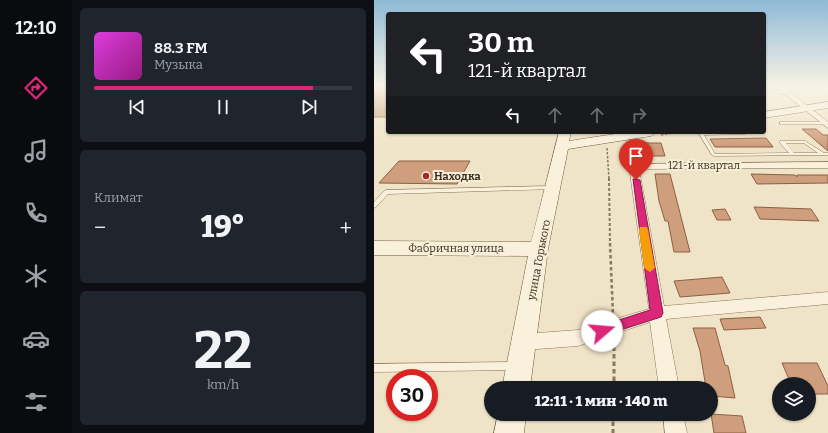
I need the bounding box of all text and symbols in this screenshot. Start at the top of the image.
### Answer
text: 12:10 [15,17,57,39]
text: 30 m [468,26,534,59]
icon: left [402,28,454,80]
text: 88.3 FM [154,39,208,57]
text: Музыка [154,57,203,72]
text: 121-й квартал [468,60,586,82]
icon: directions [22,74,50,102]
icon: previous [126,96,148,118]
icon: pause [212,96,234,118]
icon: next [298,96,320,118]
icon: left [502,104,524,126]
icon: ahead [544,104,566,126]
icon: ahead [586,104,608,126]
icon: right [628,104,650,126]
icon: music [22,137,50,165]
pin [619,139,653,180]
icon: arrive [625,145,647,167]
street label: 121-й квартал [668,159,741,172]
place label: Находка [434,170,481,183]
marker: Находка [421,171,431,181]
text: Климат [94,190,143,205]
icon: phone [22,199,50,227]
text: 19° [201,209,245,245]
text: − [94,214,106,241]
text: + [339,214,352,241]
street label: улица Горького [525,219,553,302]
street label: Фабричная улица [408,242,504,255]
icon: climate [22,262,50,290]
position arrow [581,310,623,352]
text: 22 [194,319,252,382]
icon: car [22,325,50,353]
speed limit sign: 30 [386,369,438,421]
text: km/h [207,377,239,392]
map controls [772,377,816,421]
button: layers [772,377,816,421]
icon: filters [22,388,50,416]
text: 12:11 · 1 мин · 140 m [535,392,667,410]

